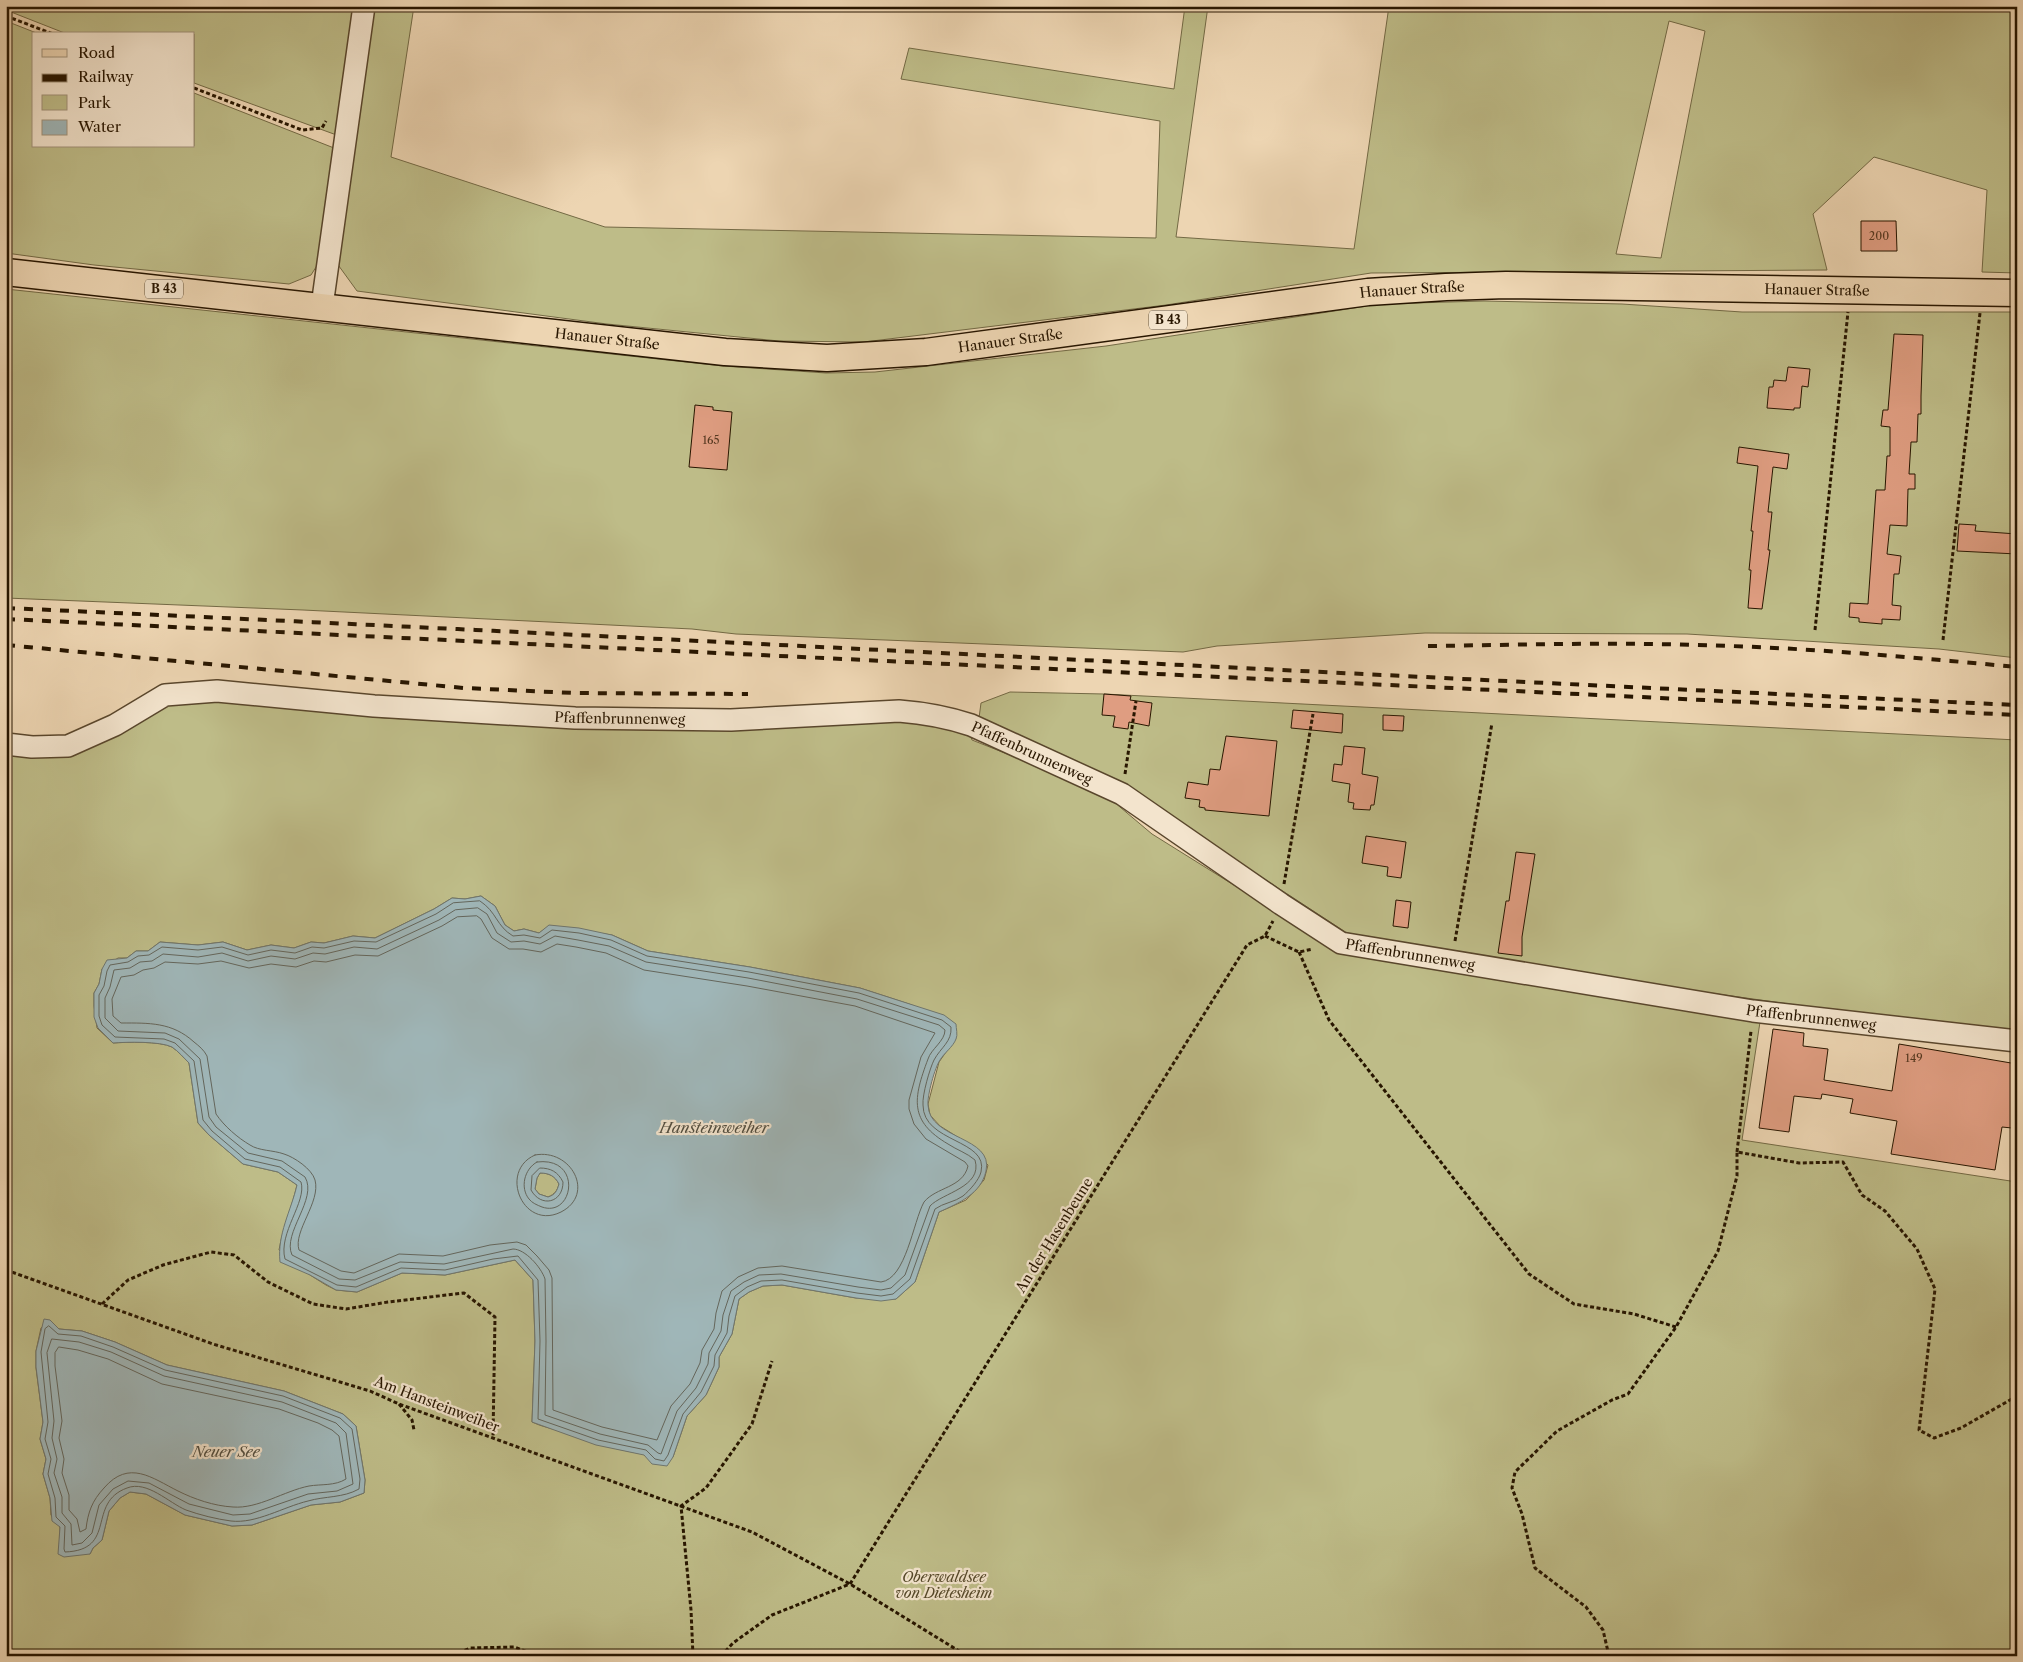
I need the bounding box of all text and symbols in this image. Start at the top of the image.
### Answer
legend [32,32,195,148]
text: Road [78,43,115,62]
text: Railway [78,67,134,86]
text: Park [78,93,112,112]
text: Water [77,117,122,136]
house number: 200 [1869,229,1889,243]
street label: Hanauer Straße [1358,277,1465,302]
road number: B 43 [145,280,183,298]
street label: Hanauer Straße [1764,280,1870,300]
road number: B 43 [1149,310,1187,330]
street label: Hanauer Straße [554,324,661,354]
street label: Hanauer Straße [957,325,1064,357]
house number: 165 [702,433,720,447]
street label: Pfaffenbrunnenweg [554,708,686,728]
street label: Pfaffenbrunnenweg [969,717,1096,789]
street label: Pfaffenbrunnenweg [1344,935,1477,974]
street label: Pfaffenbrunnenweg [1745,1001,1878,1034]
house number: 149 [1905,1051,1923,1065]
water label: Hansteinweiher [658,1118,770,1137]
street label: An der Hasenbeune [1011,1174,1097,1297]
street label: Am Hansteinweiher [371,1372,502,1436]
water label: Neuer See [191,1442,261,1461]
park label: Oberwaldsee von Dietesheim [896,1568,992,1602]

